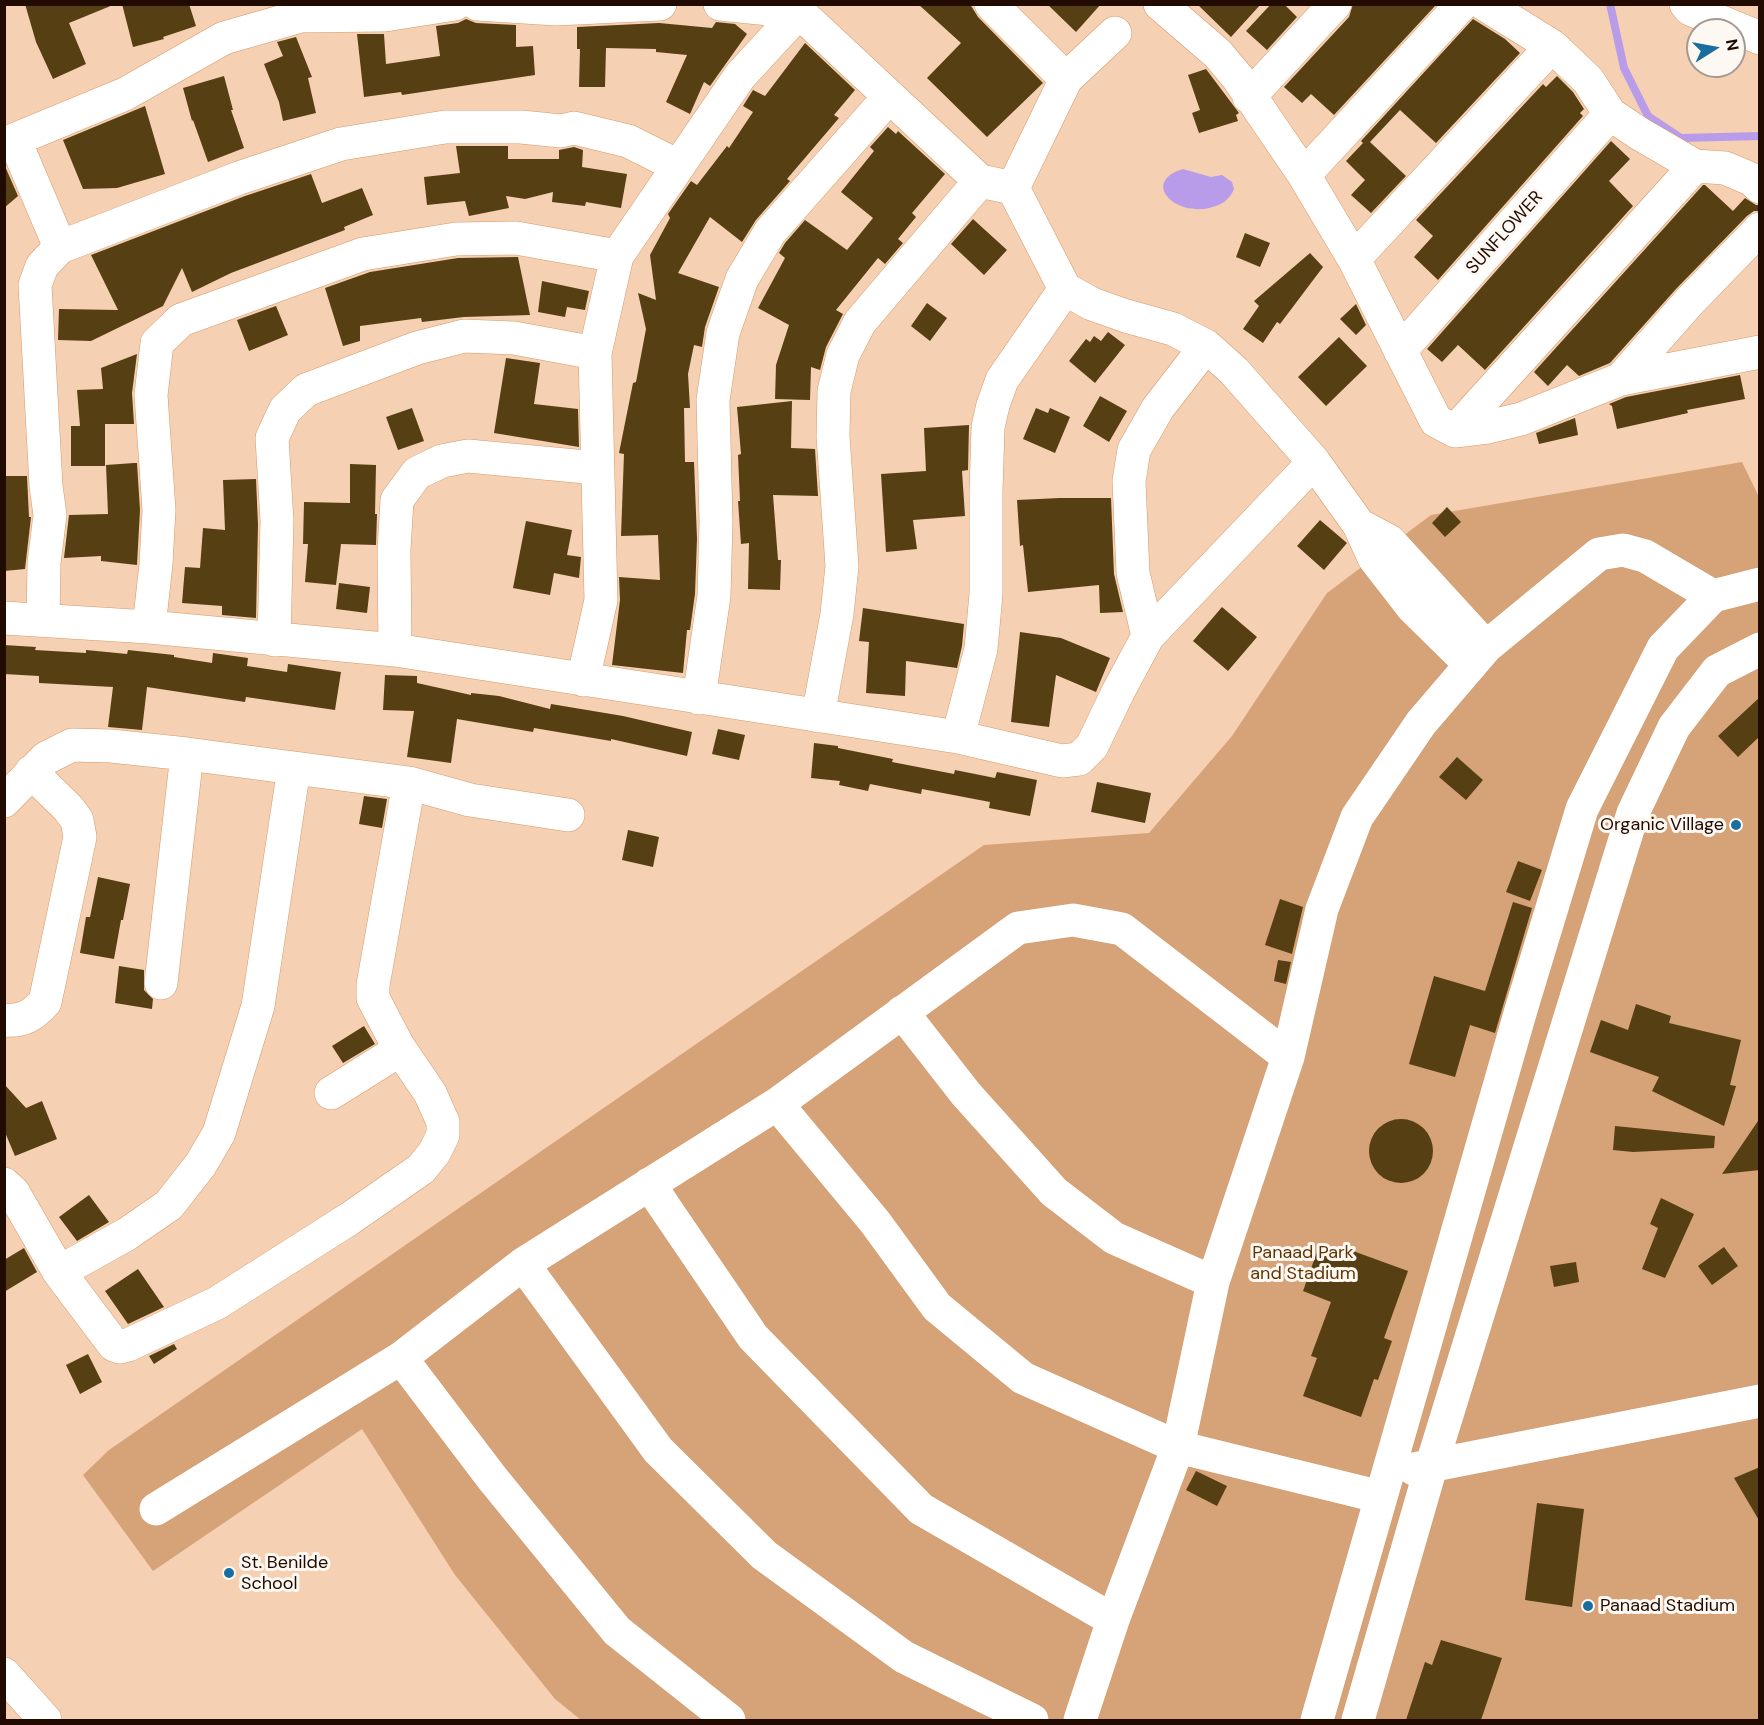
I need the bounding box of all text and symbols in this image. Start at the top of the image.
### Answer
north arrow [1686,18,1746,78]
text: N [1721,37,1744,53]
street label: SUNFLOWER [1462,187,1548,279]
place label: Organic Village [1600,814,1724,836]
marker: Organic Village [1729,818,1743,832]
park label: Panaad Park and Stadium [1250,1242,1356,1284]
place label: St. Benilde School [241,1552,328,1594]
marker: St. Benilde School [222,1566,236,1580]
place label: Panaad Stadium [1600,1595,1735,1617]
marker: Panaad Stadium [1581,1599,1595,1613]

